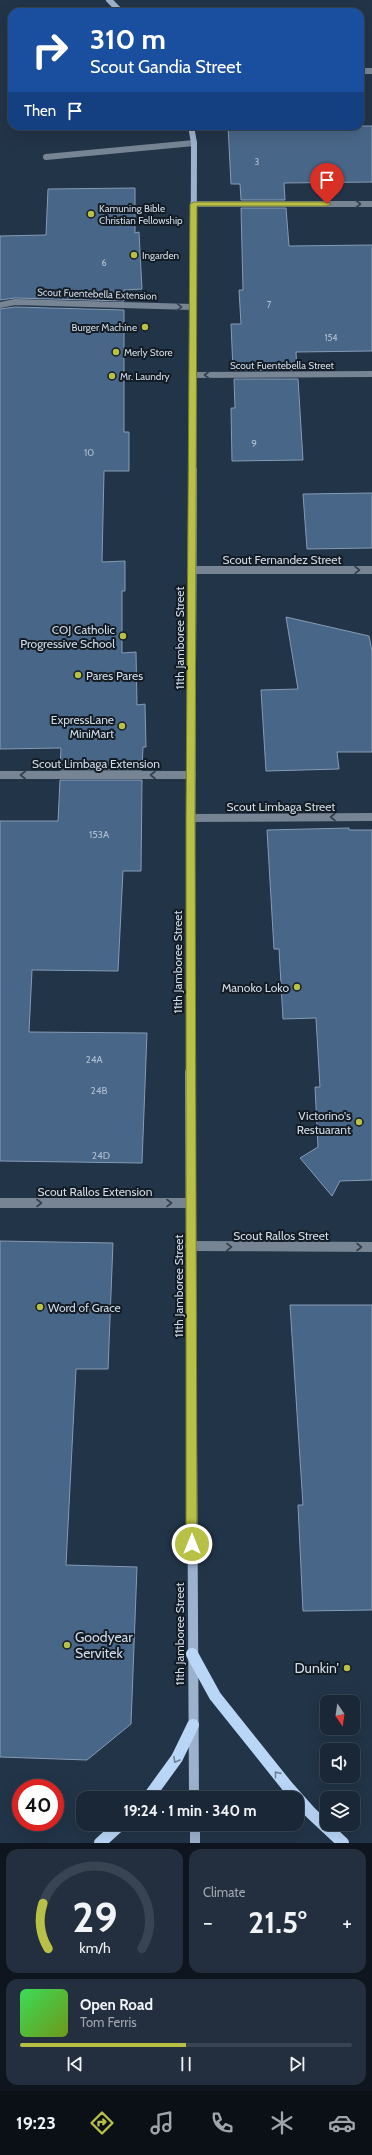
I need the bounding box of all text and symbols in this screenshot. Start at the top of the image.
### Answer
text: 310 m [90,22,166,56]
icon: right [24,24,76,76]
text: Scout Gandia Street [90,56,242,78]
icon: arrive [64,100,86,122]
text: Then [24,102,56,120]
house number: 3 [255,156,260,167]
pin [310,163,344,204]
icon: arrive [316,169,338,191]
one-way arrow [355,200,361,208]
place label: Kamuning Bible Christian Fellowship [99,202,183,227]
marker: Kamuning Bible Christian Fellowship [86,209,96,219]
place label: Ingarden [142,249,180,262]
marker: Ingarden [129,250,139,260]
house number: 6 [101,257,107,268]
street label: Scout Fuentebella Extension [37,285,158,303]
house number: 7 [267,299,272,310]
one-way arrow [176,303,182,311]
place label: Burger Machine [72,321,137,334]
marker: Burger Machine [140,322,150,332]
house number: 154 [324,332,338,343]
place label: Merly Store [124,346,173,359]
marker: Merly Store [111,347,121,357]
street label: Scout Fuentebella Street [230,359,335,372]
place label: Mr. Laundry [120,370,170,383]
marker: Mr. Laundry [107,371,117,381]
one-way arrow [204,371,210,379]
house number: 9 [251,437,257,450]
house number: 10 [84,446,94,459]
street label: Scout Fernandez Street [223,552,341,567]
one-way arrow [354,566,360,574]
street label: 11th Jamboree Street [172,586,187,690]
place label: COJ Catholic Progressive School [20,622,116,651]
marker: COJ Catholic Progressive School [118,631,128,641]
place label: Pares Pares [86,668,143,683]
marker: Pares Pares [73,670,83,680]
place label: ExpressLane MiniMart [51,712,114,741]
marker: ExpressLane MiniMart [117,721,127,731]
street label: Scout Limbaga Extension [32,756,160,771]
one-way arrow [20,771,26,779]
one-way arrow [150,771,156,779]
street label: Scout Limbaga Street [227,799,335,814]
one-way arrow [330,813,336,821]
house number: 153A [89,828,110,841]
street label: 11th Jamboree Street [170,910,185,1014]
place label: Manoko Loko [222,980,289,995]
marker: Manoko Loko [292,982,302,992]
house number: 24A [85,1053,103,1066]
house number: 24B [91,1084,108,1097]
place label: Victorino's Restuarant [297,1108,351,1137]
marker: Victorino's Restuarant [354,1117,364,1127]
house number: 24D [92,1149,110,1162]
street label: Scout Rallos Extension [38,1184,153,1199]
one-way arrow [36,1199,42,1207]
one-way arrow [166,1199,172,1207]
street label: Scout Rallos Street [233,1228,329,1243]
street label: 11th Jamboree Street [171,1234,186,1338]
one-way arrow [226,1243,232,1251]
one-way arrow [356,1243,362,1251]
place label: Word of Grace [48,1300,121,1315]
marker: Word of Grace [35,1302,45,1312]
position arrow [171,1523,213,1565]
street label: 11th Jamboree Street [172,1582,187,1686]
place label: Goodyear Servitek [75,1628,133,1662]
marker: Goodyear Servitek [62,1640,72,1650]
place label: Dunkin' [295,1659,339,1677]
marker: Dunkin' [342,1663,352,1673]
north arrow [320,1695,360,1735]
map controls [320,1695,360,1831]
button: sound [320,1743,360,1783]
one-way arrow [173,1756,180,1763]
one-way arrow [275,1772,282,1779]
speed limit sign: 40 [12,1779,64,1831]
button: layers [320,1791,360,1831]
text: 19:24 · 1 min · 340 m [123,1802,257,1820]
text: Climate [203,1884,245,1900]
text: 29 [72,1892,117,1942]
text: 21.5° [248,1904,307,1941]
text: − [203,1909,213,1936]
text: + [342,1909,352,1936]
text: km/h [79,1939,110,1957]
text: Open Road [80,1996,153,2014]
text: Tom Ferris [80,2014,137,2030]
icon: previous [64,2053,86,2075]
icon: pause [175,2053,197,2075]
icon: next [286,2053,308,2075]
icon: directions [88,2109,116,2137]
icon: music [148,2109,176,2137]
icon: phone [208,2109,236,2137]
icon: climate [268,2109,296,2137]
icon: car [328,2109,356,2137]
text: 19:23 [16,2112,56,2134]

